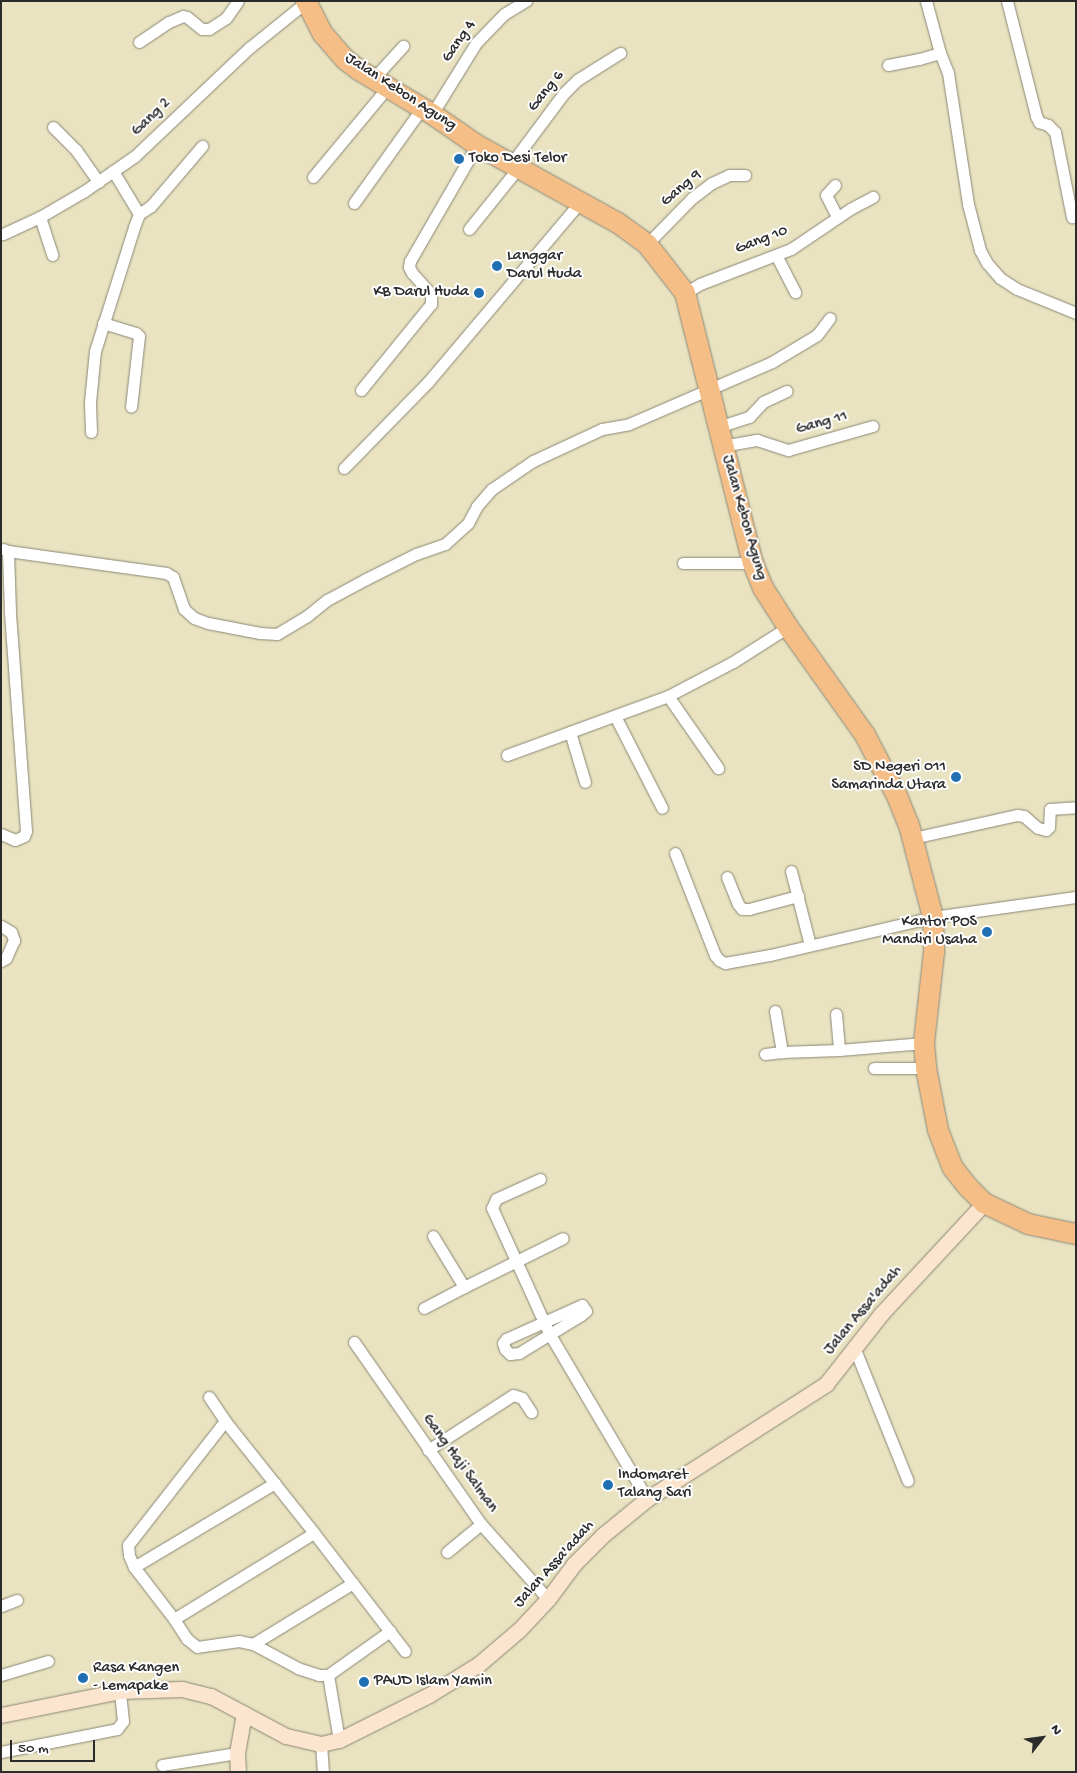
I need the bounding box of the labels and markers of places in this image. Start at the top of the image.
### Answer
place label: Toko Desi Telor [469,149,566,169]
marker: Toko Desi Telor [453,153,465,165]
place label: Langgar Darul Huda [507,247,582,285]
marker: Langgar Darul Huda [491,260,503,272]
place label: KB Darul Huda [374,283,469,303]
marker: KB Darul Huda [473,287,485,299]
place label: SD Negeri 011 Samarinda Utara [831,758,946,796]
marker: SD Negeri 011 Samarinda Utara [950,771,962,783]
place label: Kantor POS Mandiri Usaha [882,913,977,951]
marker: Kantor POS Mandiri Usaha [981,926,993,938]
place label: Indomaret Talang Sari [618,1466,691,1504]
marker: Indomaret Talang Sari [602,1479,614,1491]
place label: Rasa Kangen - Lemapake [93,1659,179,1697]
marker: Rasa Kangen - Lemapake [77,1672,89,1684]
place label: PAUD Islam Yamin [374,1672,492,1692]
marker: PAUD Islam Yamin [358,1676,370,1688]

